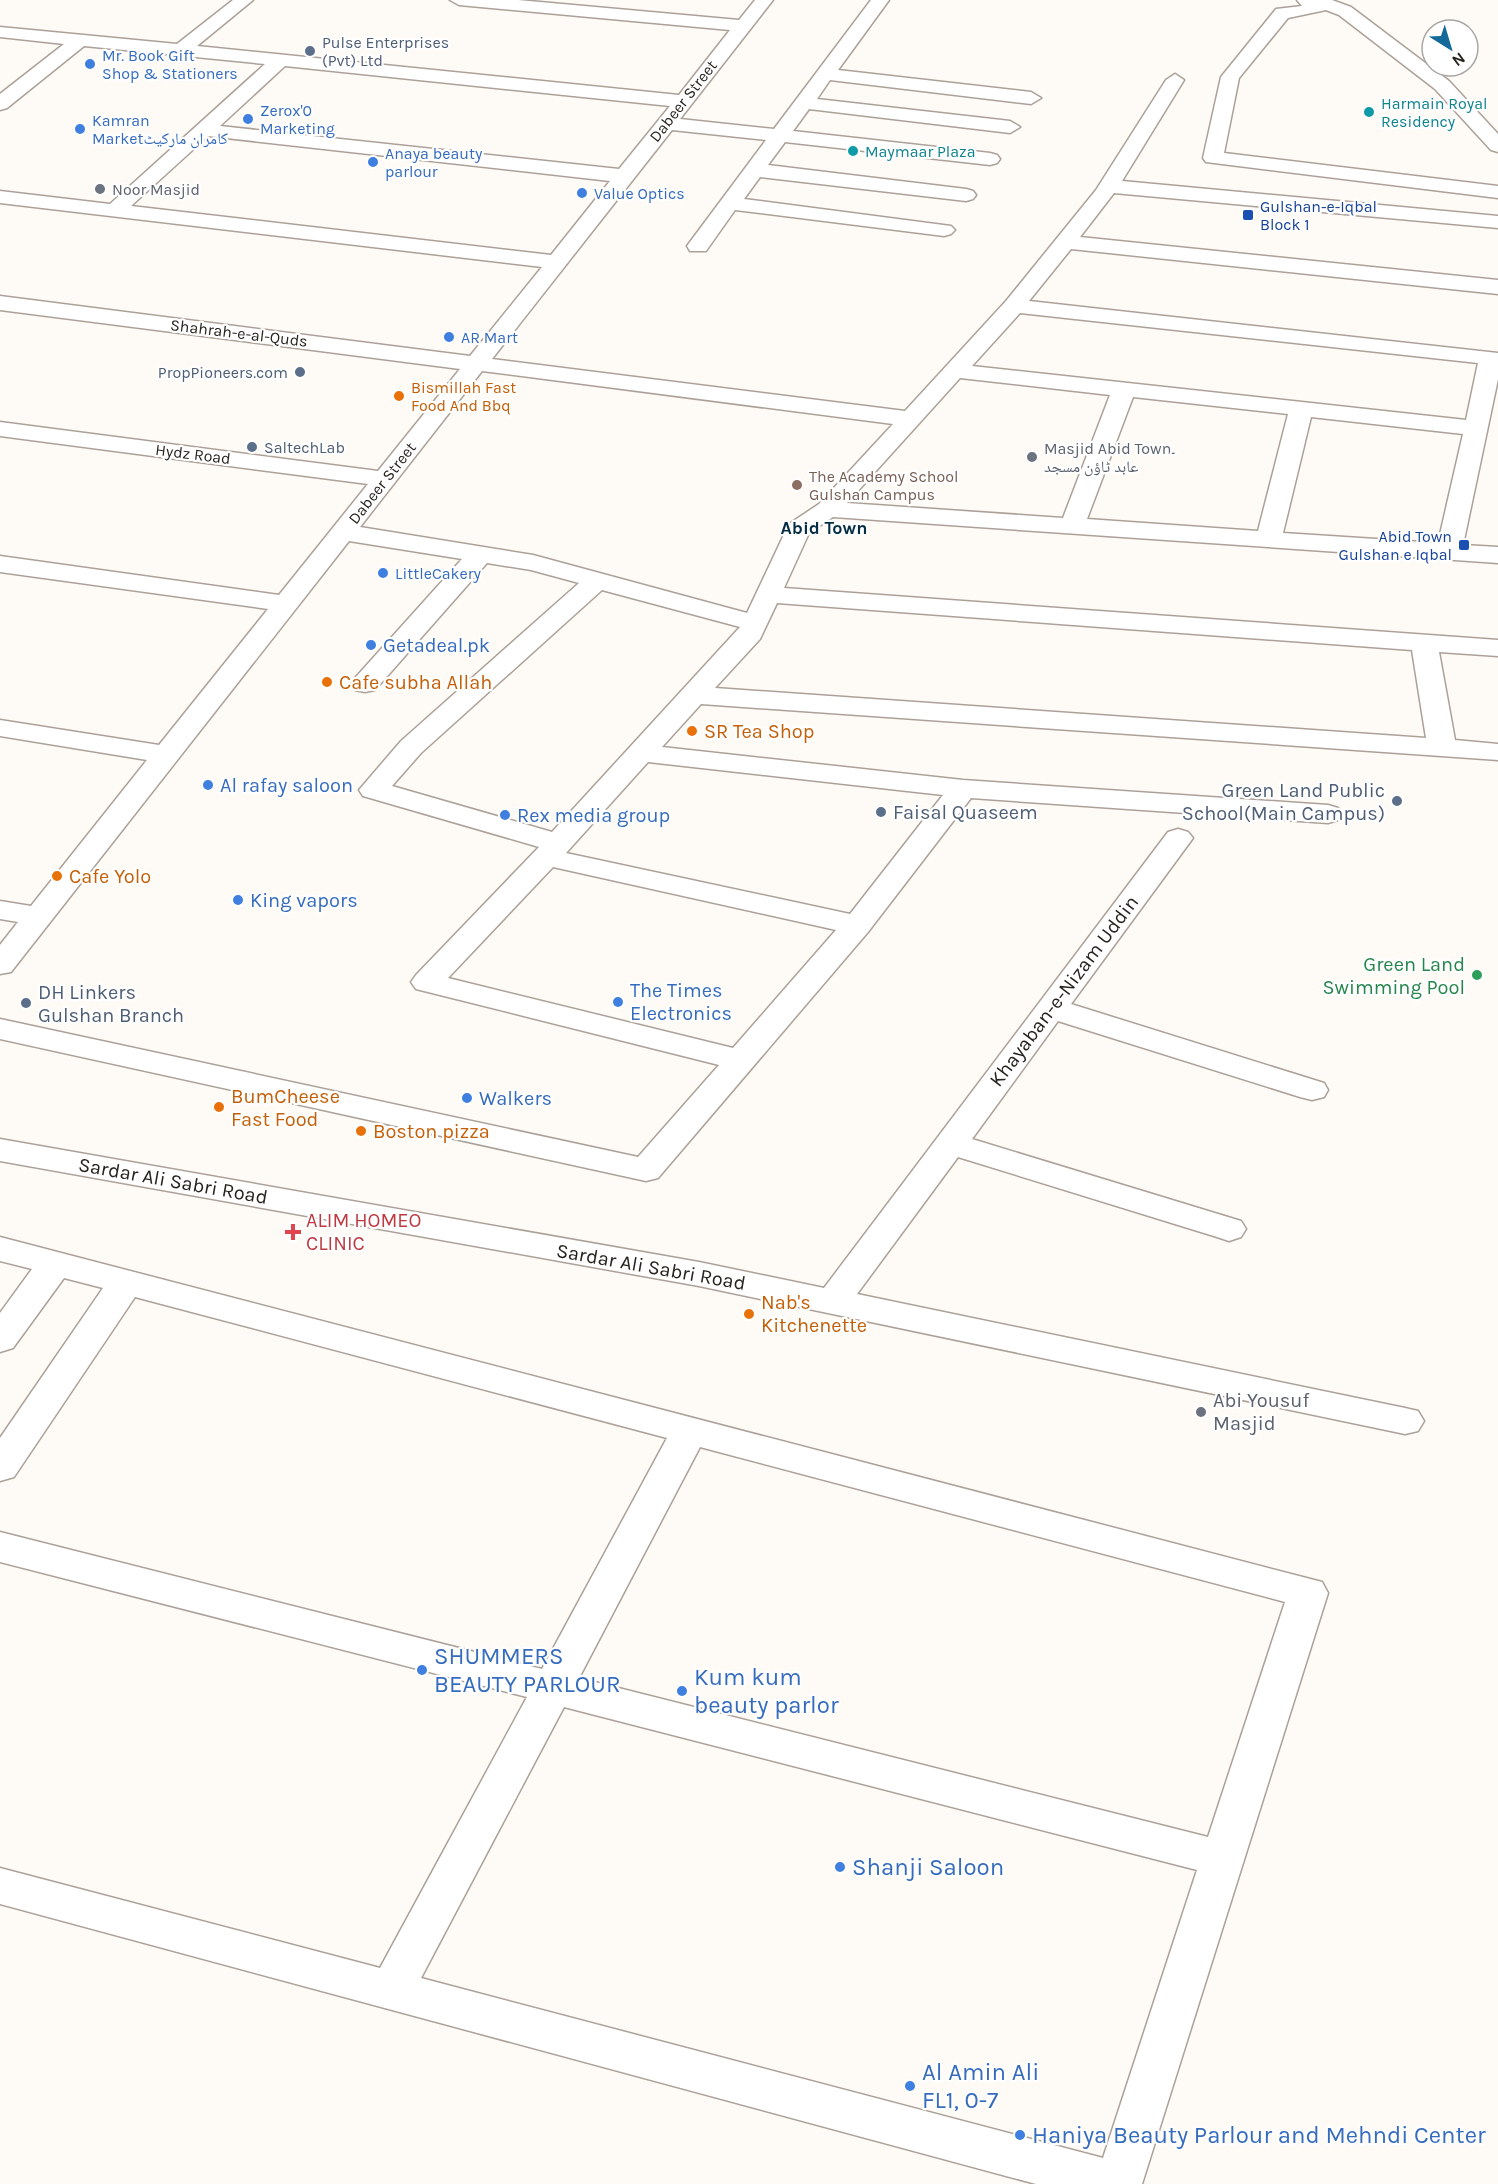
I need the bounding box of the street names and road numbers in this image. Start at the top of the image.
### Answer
street label: Dabeer Street [645,56,721,146]
street label: Shahrah-e-al-Quds [169,315,309,351]
street label: Dabeer Street [344,438,420,528]
street label: Hydz Road [154,440,232,468]
street label: Khayaban-e-Nizam Uddin [985,891,1143,1091]
street label: Sardar Ali Sabri Road [77,1153,269,1209]
street label: Sardar Ali Sabri Road [555,1239,747,1295]

